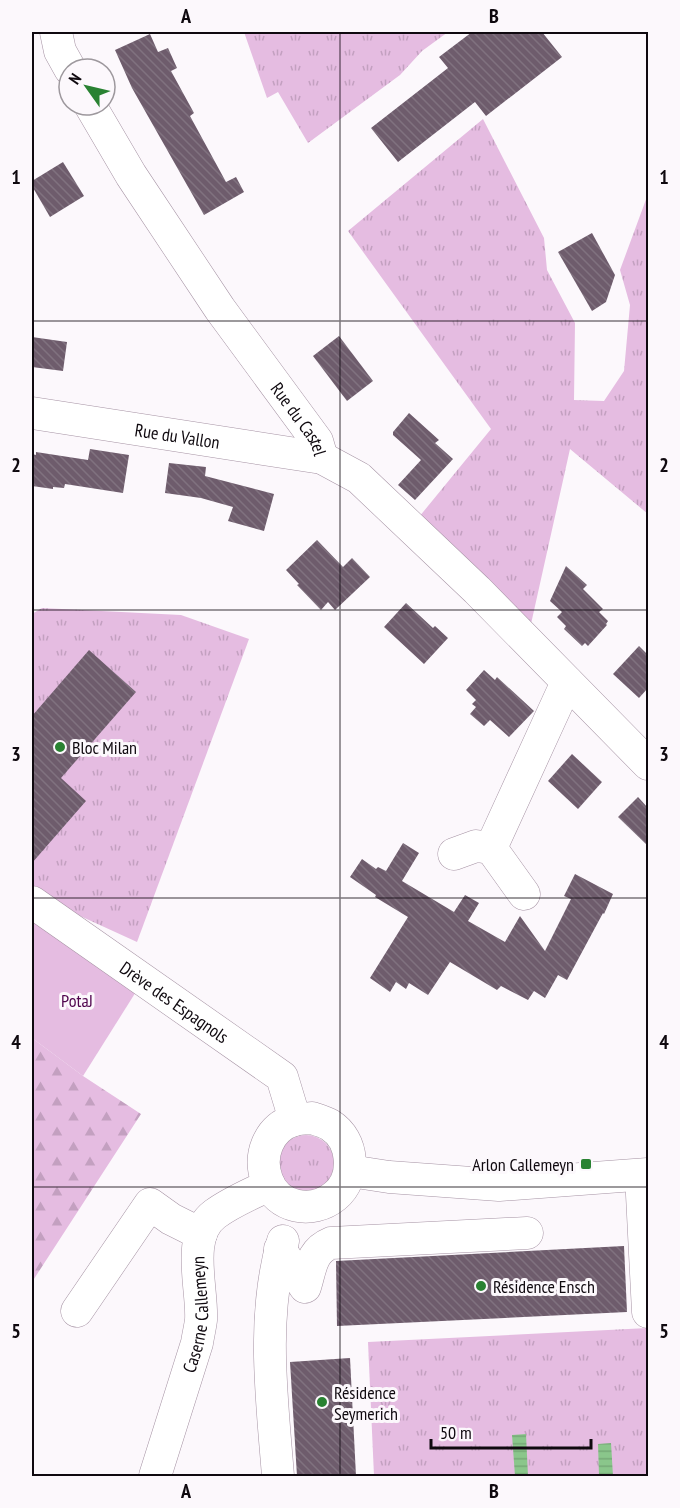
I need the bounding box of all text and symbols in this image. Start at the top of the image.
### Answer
text: A [180,3,192,29]
text: B [489,3,499,29]
north arrow [57,57,117,117]
text: N [64,69,85,88]
text: 1 [11,164,21,190]
text: 1 [659,164,669,190]
street label: Rue du Castel [266,378,332,459]
street label: Rue du Vallon [133,418,221,453]
text: 2 [11,452,21,478]
text: 2 [659,452,669,478]
place label: Bloc Milan [72,736,137,759]
marker: Bloc Milan [53,740,67,754]
text: 3 [11,741,21,767]
text: 3 [659,741,669,767]
street label: Drève des Espagnols [116,956,233,1048]
park label: PotaJ [61,989,93,1012]
text: 4 [11,1029,21,1055]
text: 4 [659,1029,669,1055]
place label: Arlon Callemeyn [472,1153,574,1176]
marker: Arlon Callemeyn [579,1157,593,1171]
street label: Caserne Callemeyn [177,1256,213,1375]
place label: Résidence Ensch [493,1275,595,1298]
marker: Résidence Ensch [474,1279,488,1293]
text: 5 [11,1318,21,1344]
text: 5 [659,1318,669,1344]
place label: Résidence Seymerich [334,1381,398,1425]
marker: Résidence Seymerich [315,1395,329,1409]
scale bar [431,1412,592,1450]
text: 50 m [440,1421,472,1444]
text: A [180,1478,192,1504]
text: B [489,1478,499,1504]

